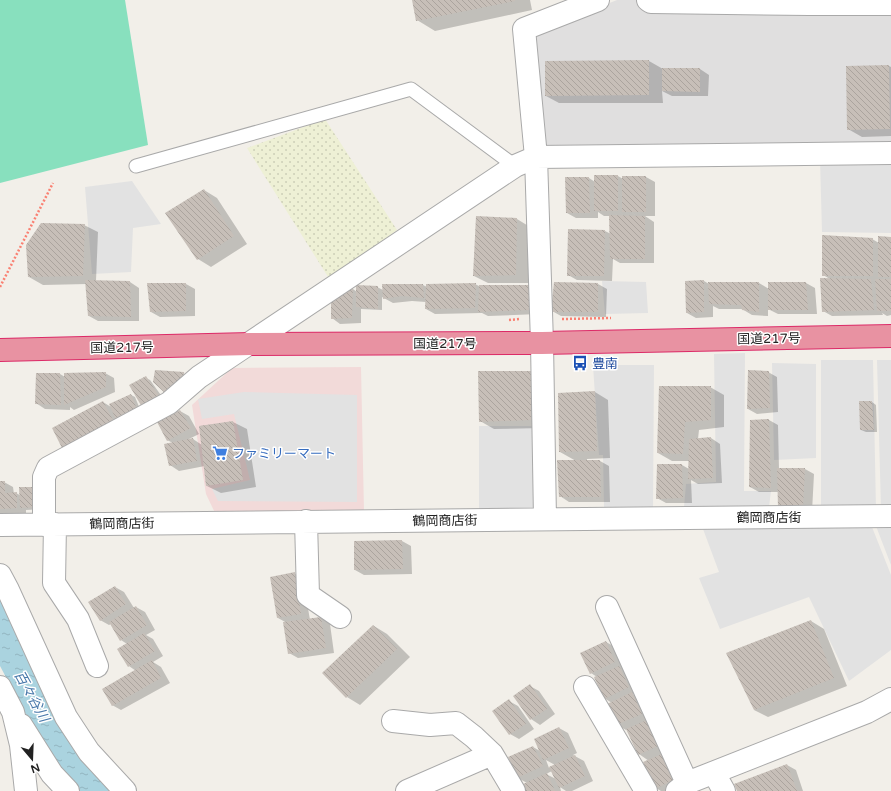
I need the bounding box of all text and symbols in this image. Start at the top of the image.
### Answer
street label: 国道217号 [737,330,801,348]
street label: 国道217号 [413,336,477,352]
street label: 国道217号 [90,339,154,357]
bus stop icon: 豊南 [571,354,589,372]
place label: 豊南 [592,356,618,372]
supermarket icon: ファミリーマート [211,444,229,462]
place label: ファミリーマート [232,446,336,462]
street label: 鶴岡商店街 [736,510,802,526]
street label: 鶴岡商店街 [412,512,478,530]
street label: 鶴岡商店街 [89,515,155,533]
water label: 百々谷川 [11,668,54,727]
north arrow [12,739,52,779]
text: N [29,760,41,776]

